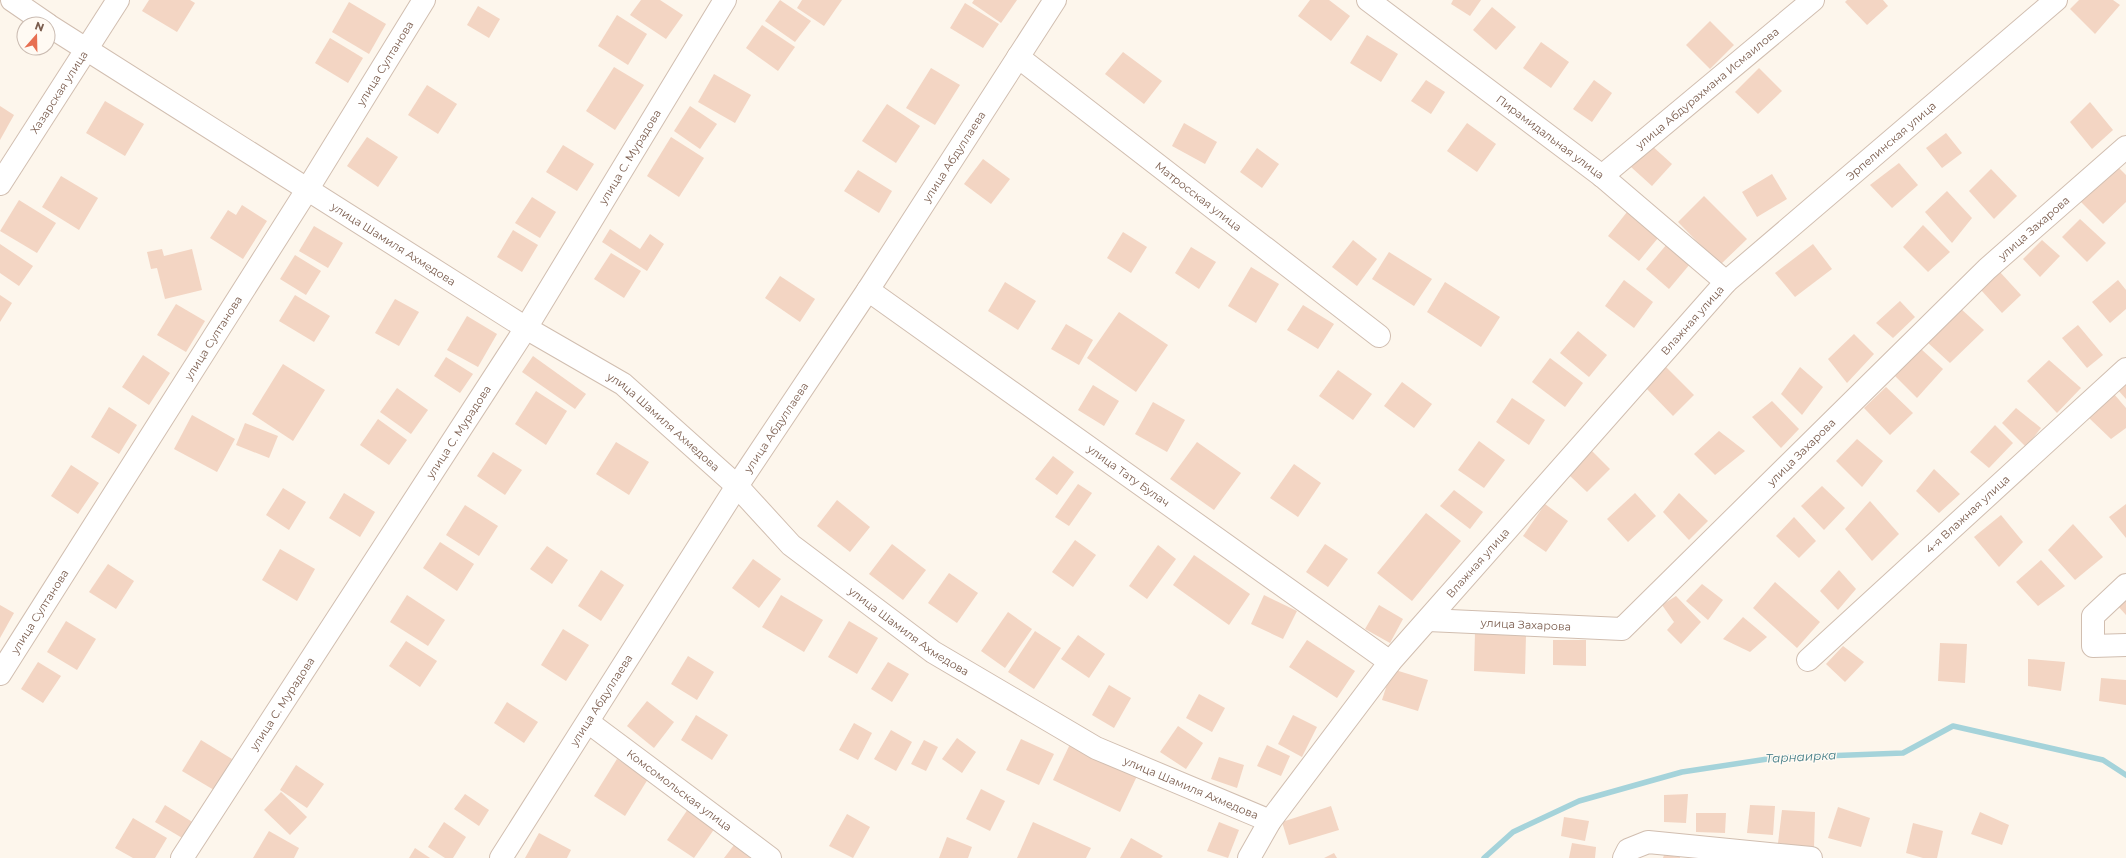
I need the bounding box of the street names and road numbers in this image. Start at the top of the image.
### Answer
street label: улица Султанова [353,18,416,109]
street label: улица Абдурахмана Исмаилова [1632,24,1782,153]
street label: Хазарская улица [27,48,91,136]
street label: Пирамидальная улица [1493,92,1607,182]
street label: Эрпелинская улица [1843,99,1939,183]
street label: улица С. Мурадова [595,107,664,208]
street label: улица Абдуллаева [919,108,989,206]
street label: Матросская улица [1152,159,1245,234]
street label: улица Захарова [1994,193,2072,264]
street label: улица Шамиля Ахмедова [328,199,458,289]
street label: Влажная улица [1658,282,1727,358]
street label: улица Султанова [181,293,245,384]
street label: улица Шамиля Ахмедова [604,369,723,474]
street label: улица Абдуллаева [740,380,811,476]
street label: улица С. Мурадова [423,383,494,482]
street label: улица Захарова [1763,415,1838,490]
street label: улица Тату Булач [1084,441,1172,510]
street label: 4-я Влажная улица [1922,472,2012,556]
street label: Влажная улица [1443,525,1512,601]
street label: улица Султанова [7,567,72,657]
street label: улица Шамиля Ахмедова [845,583,972,679]
street label: улица Захарова [1479,615,1571,634]
street label: улица Абдуллаева [566,652,635,749]
street label: улица С. Мурадова [246,654,318,754]
street label: Комсомольская улица [624,746,735,834]
street label: улица Шамиля Ахмедова [1121,753,1261,822]

